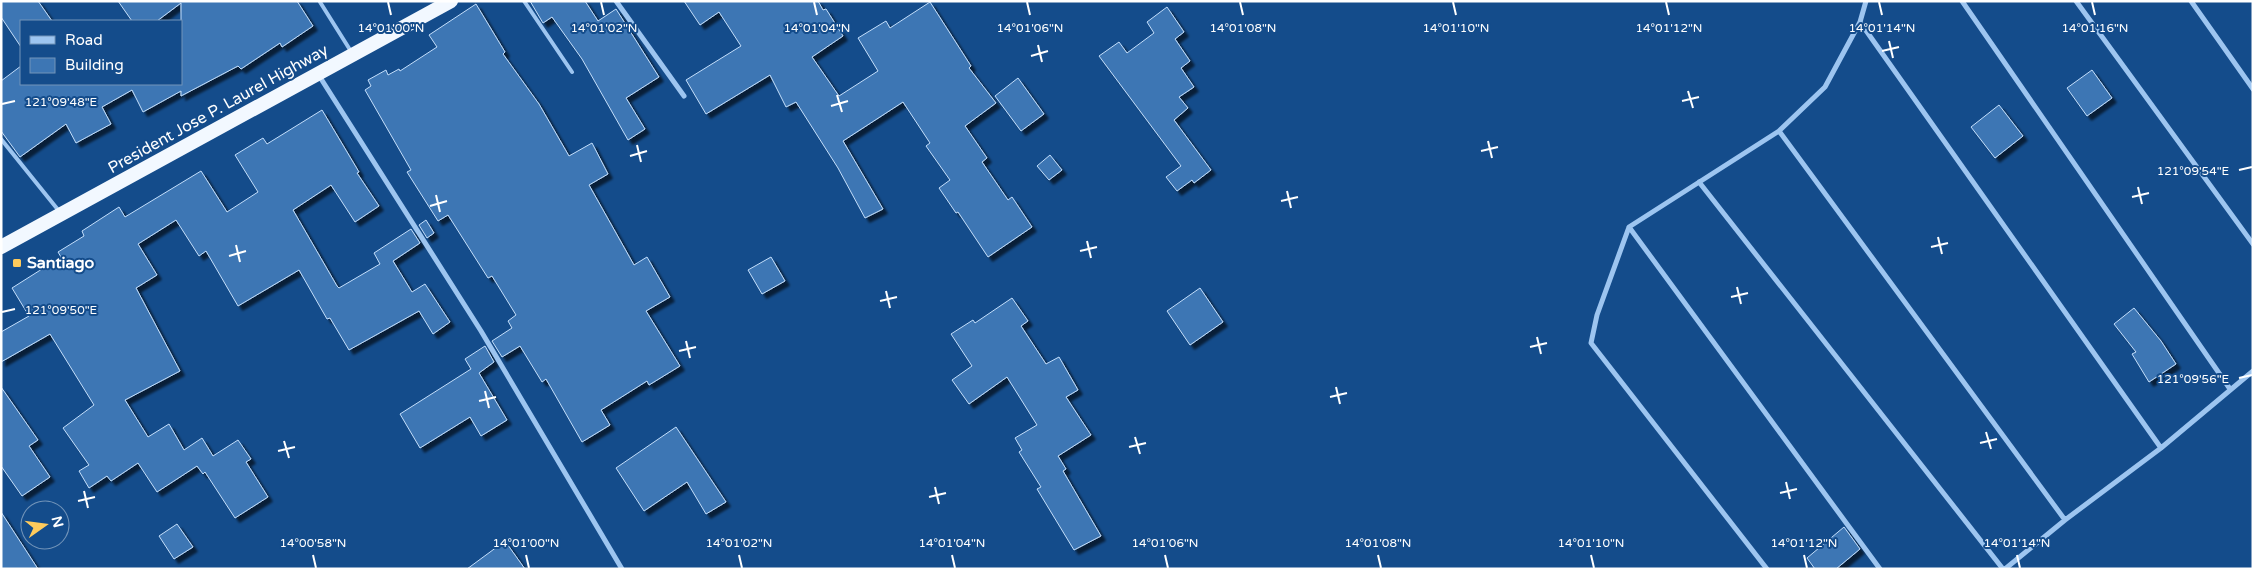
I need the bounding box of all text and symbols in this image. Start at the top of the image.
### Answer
legend [20,20,182,85]
text: 14°01'00"N [358,21,425,35]
text: 14°01'02"N [571,21,638,35]
text: 14°01'04"N [784,21,851,35]
text: 14°01'06"N [997,21,1064,35]
text: 14°01'08"N [1210,21,1277,35]
text: 14°01'10"N [1423,21,1490,35]
text: 14°01'12"N [1636,21,1703,35]
text: 14°01'14"N [1849,21,1916,35]
text: 14°01'16"N [2062,21,2129,35]
text: Road [65,31,103,49]
street label: President Jose P. Laurel Highway [104,40,332,178]
text: Building [65,56,124,74]
text: 121°09'48"E [25,95,98,109]
text: 121°09'54"E [2157,164,2230,178]
place label: Santiago [27,253,95,273]
marker: Santiago [11,257,23,269]
text: 121°09'50"E [25,303,98,317]
text: 121°09'56"E [2157,372,2230,386]
north arrow [20,500,70,550]
text: N [48,514,67,529]
text: 14°00'58"N [280,536,347,550]
text: 14°01'00"N [493,536,560,550]
text: 14°01'02"N [706,536,773,550]
text: 14°01'04"N [919,536,986,550]
text: 14°01'06"N [1132,536,1199,550]
text: 14°01'08"N [1345,536,1412,550]
text: 14°01'10"N [1558,536,1625,550]
text: 14°01'12"N [1771,536,1838,550]
text: 14°01'14"N [1984,536,2051,550]

